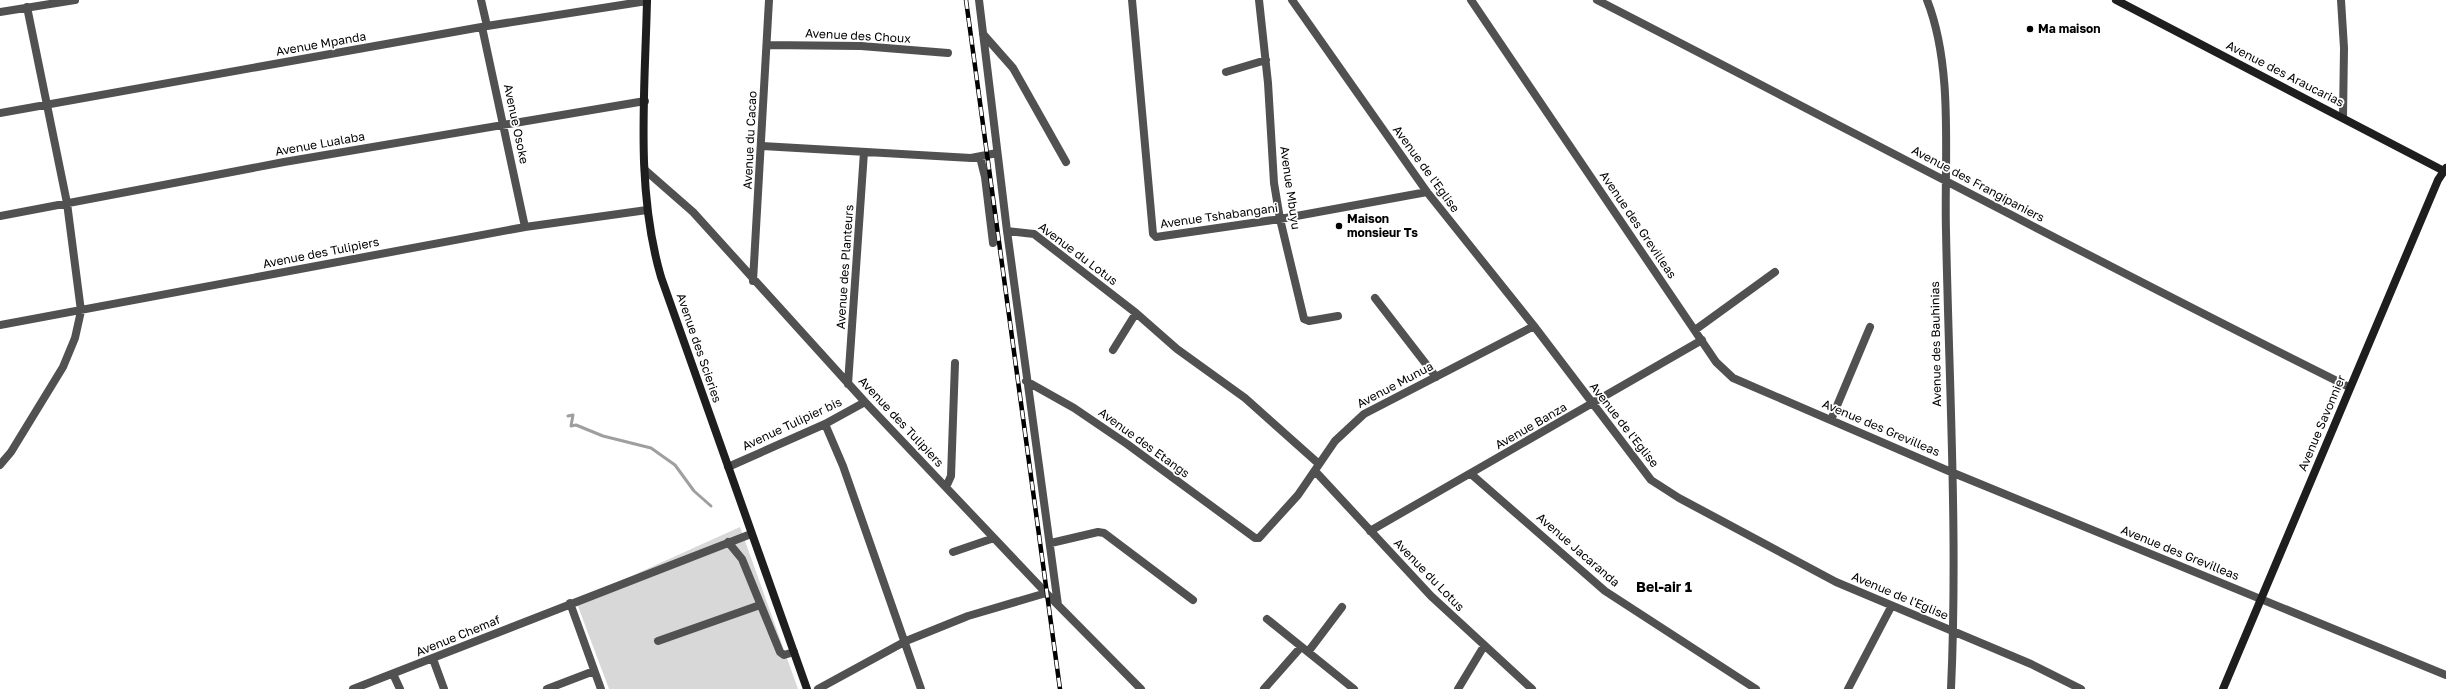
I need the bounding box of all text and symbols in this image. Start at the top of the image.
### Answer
place label: Ma maison [2038,21,2101,36]
marker: Ma maison [2025,24,2035,34]
street label: Avenue des Choux [805,25,912,46]
street label: Avenue Mpanda [275,28,367,59]
street label: Avenue des Araucarias [2224,37,2347,110]
street label: Avenue Osoke [501,83,532,165]
street label: Avenue du Cacao [739,90,760,190]
street label: Avenue de l'Eglise [1390,122,1463,215]
street label: Avenue Lualaba [274,128,366,159]
street label: Avenue des Frangipaniers [1909,142,2047,225]
street label: Avenue Mbuyu [1277,145,1304,231]
street label: Avenue des Grevilleas [1597,168,1680,281]
street label: Avenue Tshabangani [1159,200,1279,231]
street label: Avenue des Planteurs [833,204,856,330]
place label: Maison monsieur Ts [1347,211,1418,240]
street label: Avenue du Lotus [1036,219,1121,288]
marker: Maison monsieur Ts [1334,221,1344,231]
street label: Avenue des Tulipiers [261,234,380,271]
street label: Avenue des Bauhinias [1927,281,1944,407]
street label: Avenue des Scieries [674,291,725,404]
street label: Avenue Munua [1354,358,1436,411]
street label: Avenue Savonnier [2295,372,2349,473]
street label: Avenue des Tulipiers [856,373,947,470]
street label: Avenue de l'Eglise [1587,379,1662,470]
street label: Avenue Tulipier bis [740,394,844,453]
street label: Avenue des Grevilleas [1820,396,1942,459]
street label: Avenue Banza [1492,399,1569,452]
street label: Avenue des Etangs [1096,404,1193,481]
street label: Avenue Jacaranda [1534,510,1623,590]
street label: Avenue des Grevilleas [2119,522,2242,583]
street label: Avenue du Lotus [1391,535,1468,614]
street label: Avenue de l'Eglise [1850,568,1951,623]
district label: Bel-air 1 [1636,578,1692,595]
street label: Avenue Chemaf [413,612,503,659]

